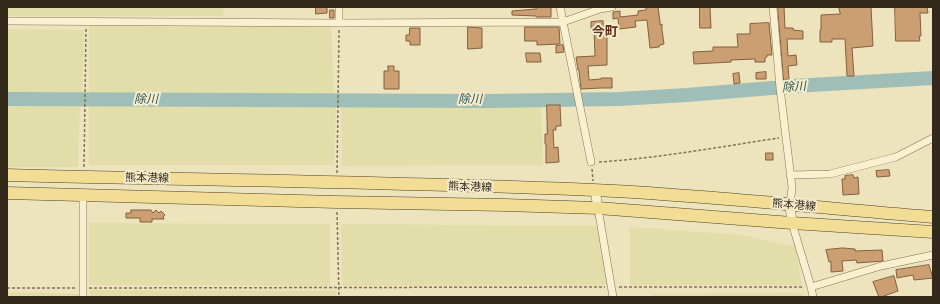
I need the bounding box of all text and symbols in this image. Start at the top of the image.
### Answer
district label: 今町 [592,24,618,40]
water label: 除川 [782,79,806,95]
water label: 除川 [134,92,158,106]
water label: 除川 [458,92,482,106]
street label: 熊本港線 [125,171,169,185]
street label: 熊本港線 [448,180,492,194]
street label: 熊本港線 [772,197,816,213]

